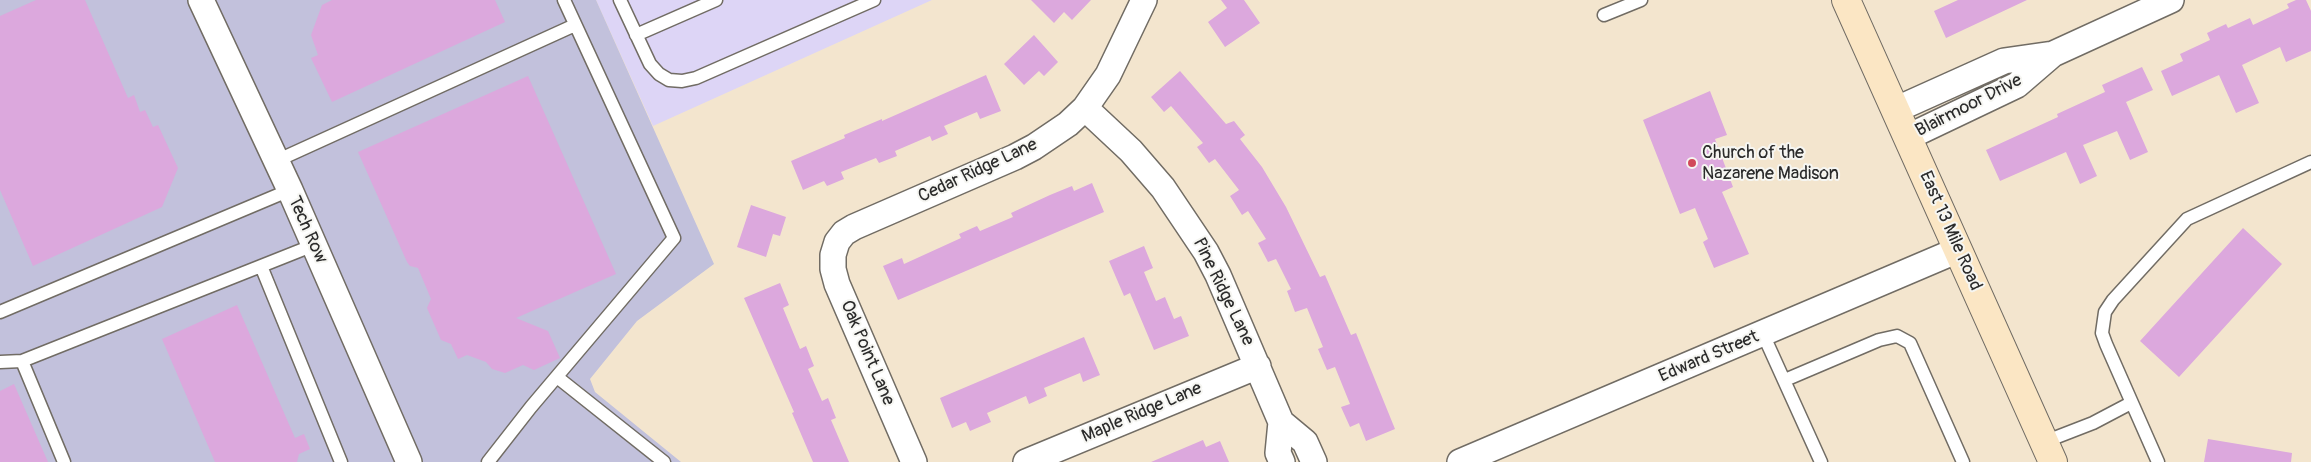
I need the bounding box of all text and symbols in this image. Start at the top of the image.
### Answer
street label: Blairmoor Drive [1912,70,2026,142]
street label: Cedar Ridge Lane [915,134,1041,208]
place label: Church of the Nazarene Madison [1702,142,1839,184]
marker: Church of the Nazarene Madison [1686,157,1698,169]
street label: East 13 Mile Road [1914,168,1986,294]
street label: Tech Row [283,193,331,267]
street label: Pine Ridge Lane [1188,235,1258,349]
street label: Oak Point Lane [835,297,899,409]
street label: Edward Street [1656,326,1762,388]
street label: Maple Ridge Lane [1079,378,1205,448]

